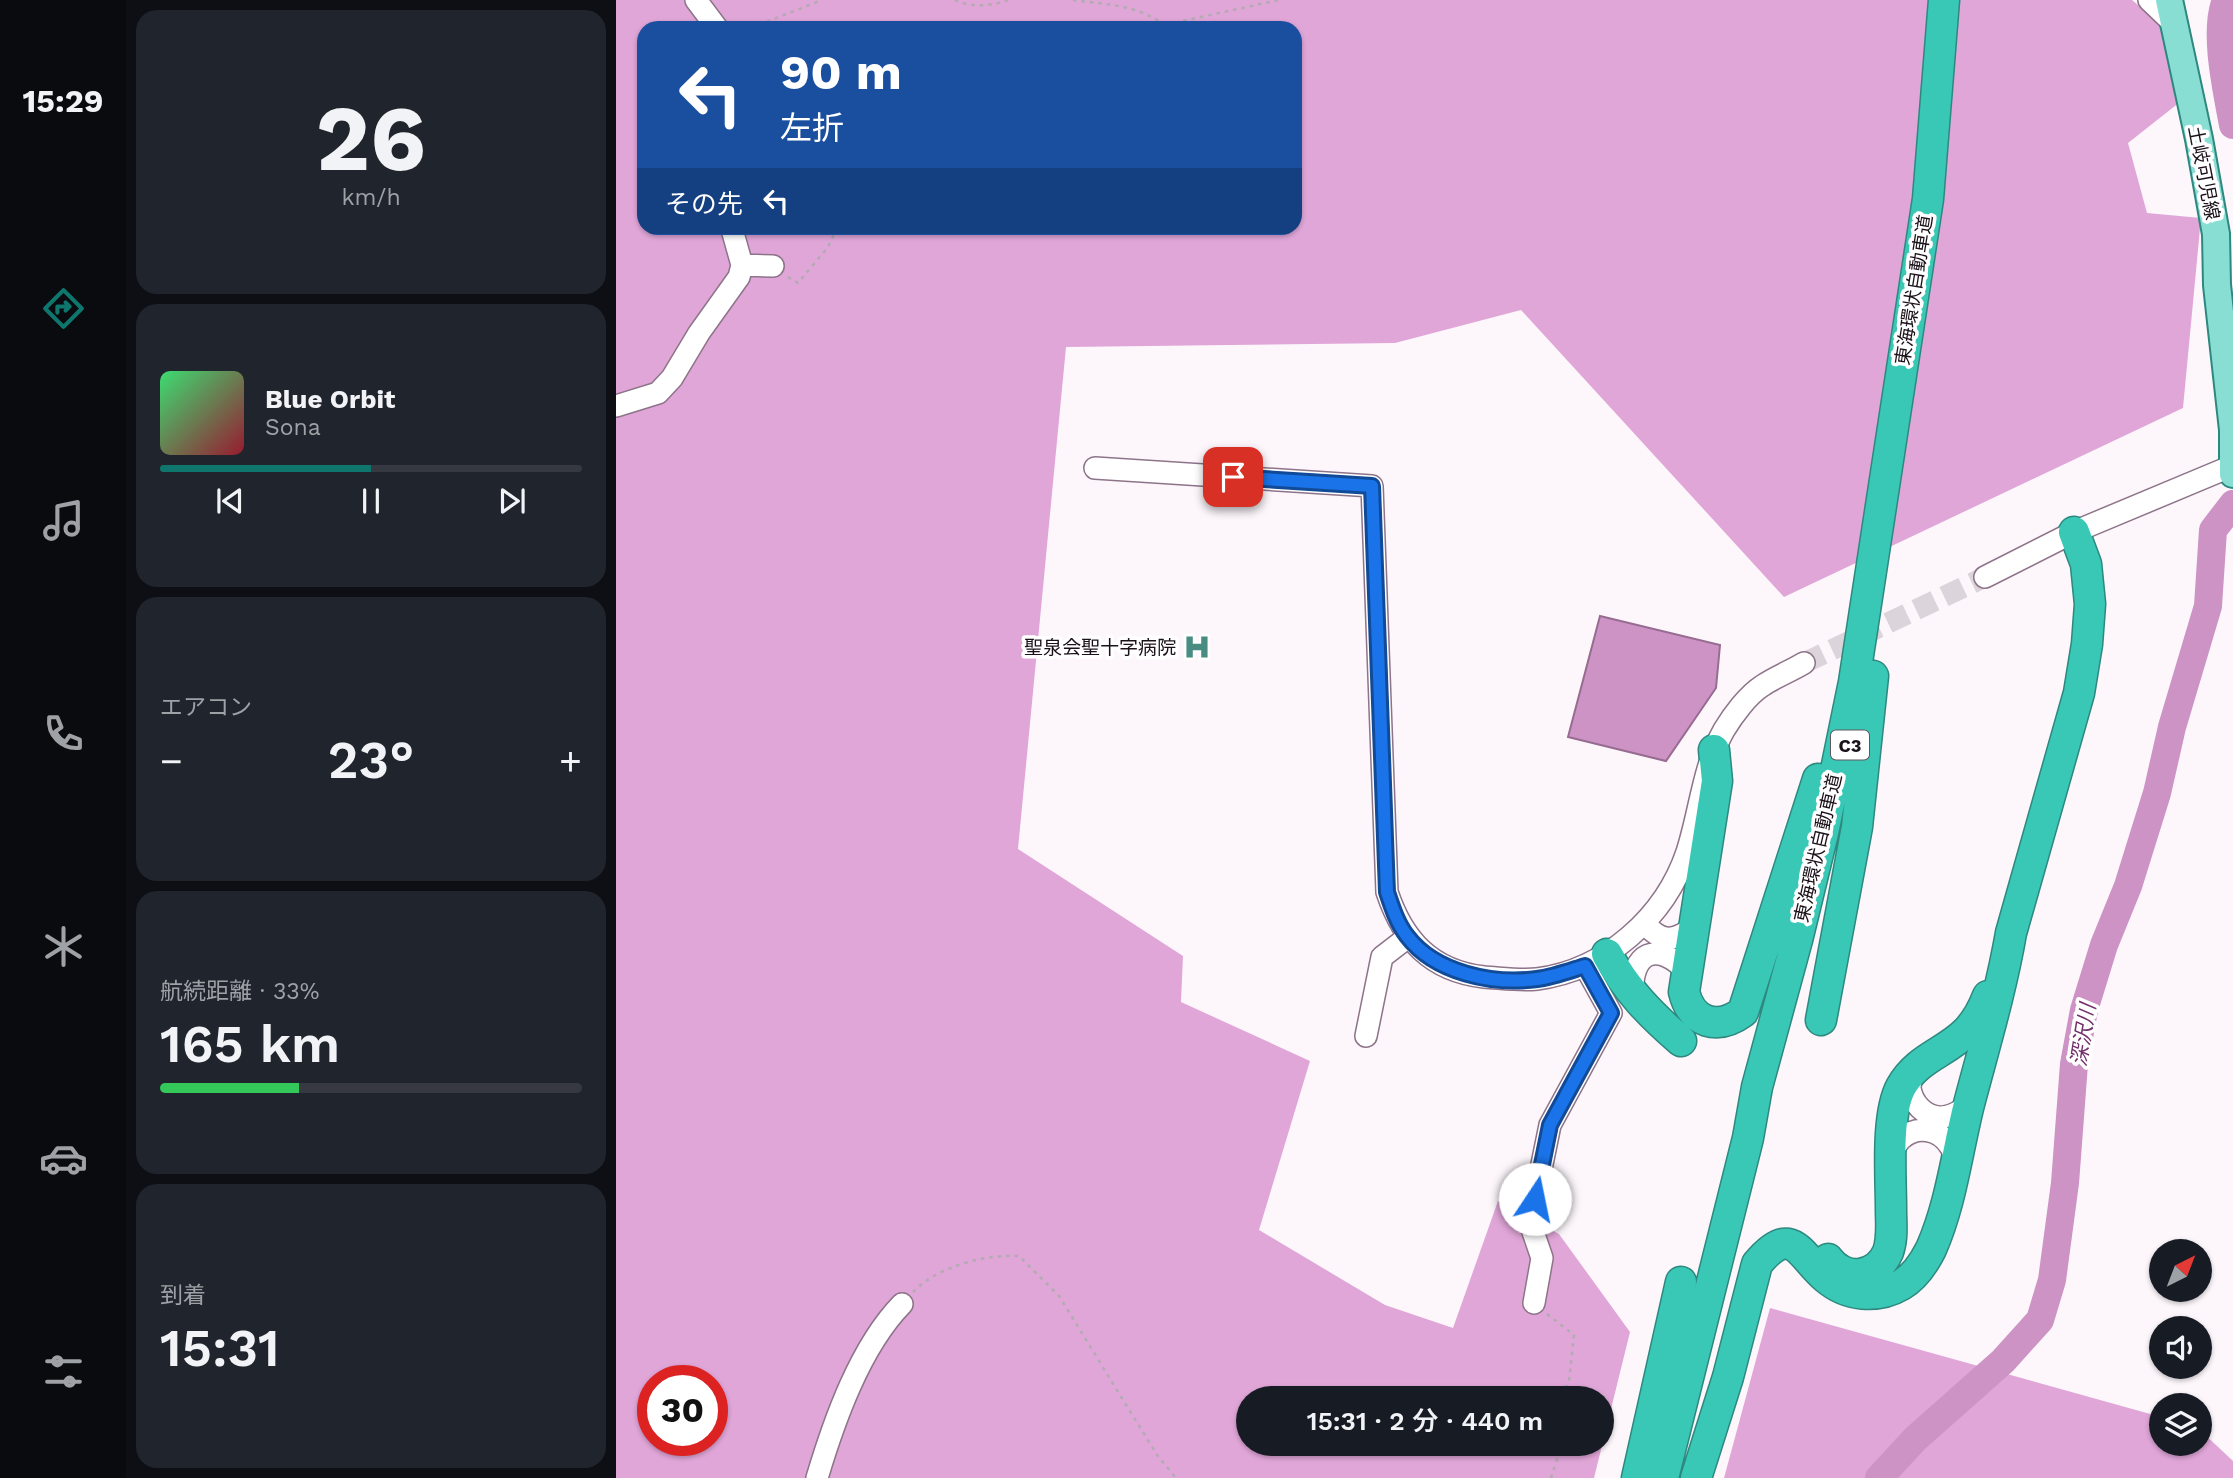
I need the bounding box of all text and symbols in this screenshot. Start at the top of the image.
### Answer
text: 90 m [780,43,902,101]
icon: left [665,49,756,140]
text: 15:29 [23,82,103,120]
text: 26 [316,85,426,192]
text: 左折 [780,109,844,147]
street label: 土岐可児線 [2184,124,2224,222]
icon: left [757,182,795,220]
text: km/h [341,184,401,211]
text: その先 [665,189,743,219]
street label: 東海環状自動車道 [1891,213,1937,367]
icon: directions [39,284,88,333]
text: Blue Orbit [265,384,395,414]
text: Sona [265,414,321,441]
pin [1203,447,1263,507]
icon: arrive [1214,458,1252,496]
icon: previous [211,482,249,520]
icon: pause [352,482,390,520]
icon: next [493,482,531,520]
icon: music [39,496,88,545]
hospital icon: 聖泉会聖十字病院 [1182,632,1212,662]
place label: 聖泉会聖十字病院 [1024,636,1176,659]
text: エアコン [160,694,252,721]
icon: phone [39,709,88,758]
text: 23° [328,730,414,791]
road number: C3 [1831,730,1869,760]
text: − [160,739,183,783]
text: + [559,739,582,783]
street label: 東海環状自動車道 [1790,771,1846,925]
icon: climate [39,922,88,971]
text: 航続距離 · 33% [160,978,319,1005]
water label: 深沢川 [2066,1000,2101,1068]
text: 165 km [160,1014,340,1075]
icon: car [39,1134,88,1183]
position arrow [1498,1162,1572,1236]
north arrow [2149,1239,2212,1302]
map controls [2149,1239,2212,1456]
text: 到着 [160,1282,206,1309]
button: sound [2149,1316,2212,1379]
text: 15:31 [160,1318,280,1379]
icon: filters [39,1347,88,1396]
speed limit sign: 30 [637,1365,728,1456]
button: layers [2149,1393,2212,1456]
text: 15:31 · 2 分 · 440 m [1307,1406,1543,1436]

